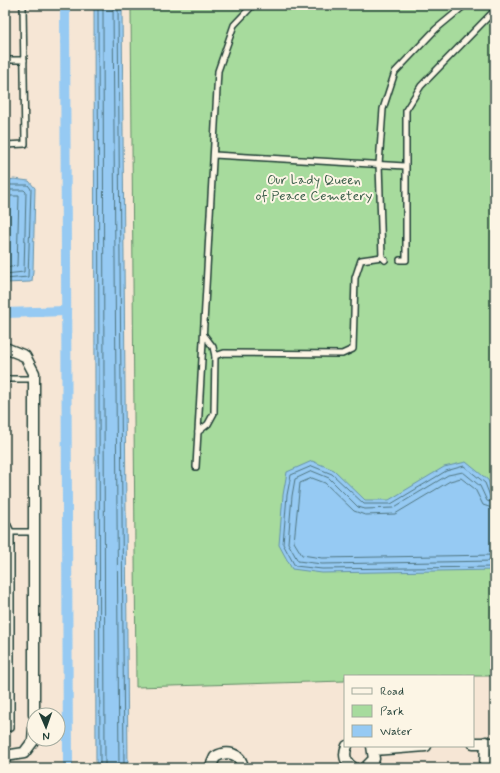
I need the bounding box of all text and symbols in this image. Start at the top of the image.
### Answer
park label: Our Lady Queen of Peace Cemetery [256,171,372,205]
legend [344,675,474,747]
text: Road [380,684,404,700]
text: Park [380,704,404,720]
north arrow [26,707,66,747]
text: Water [380,724,412,740]
text: N [42,729,50,743]

